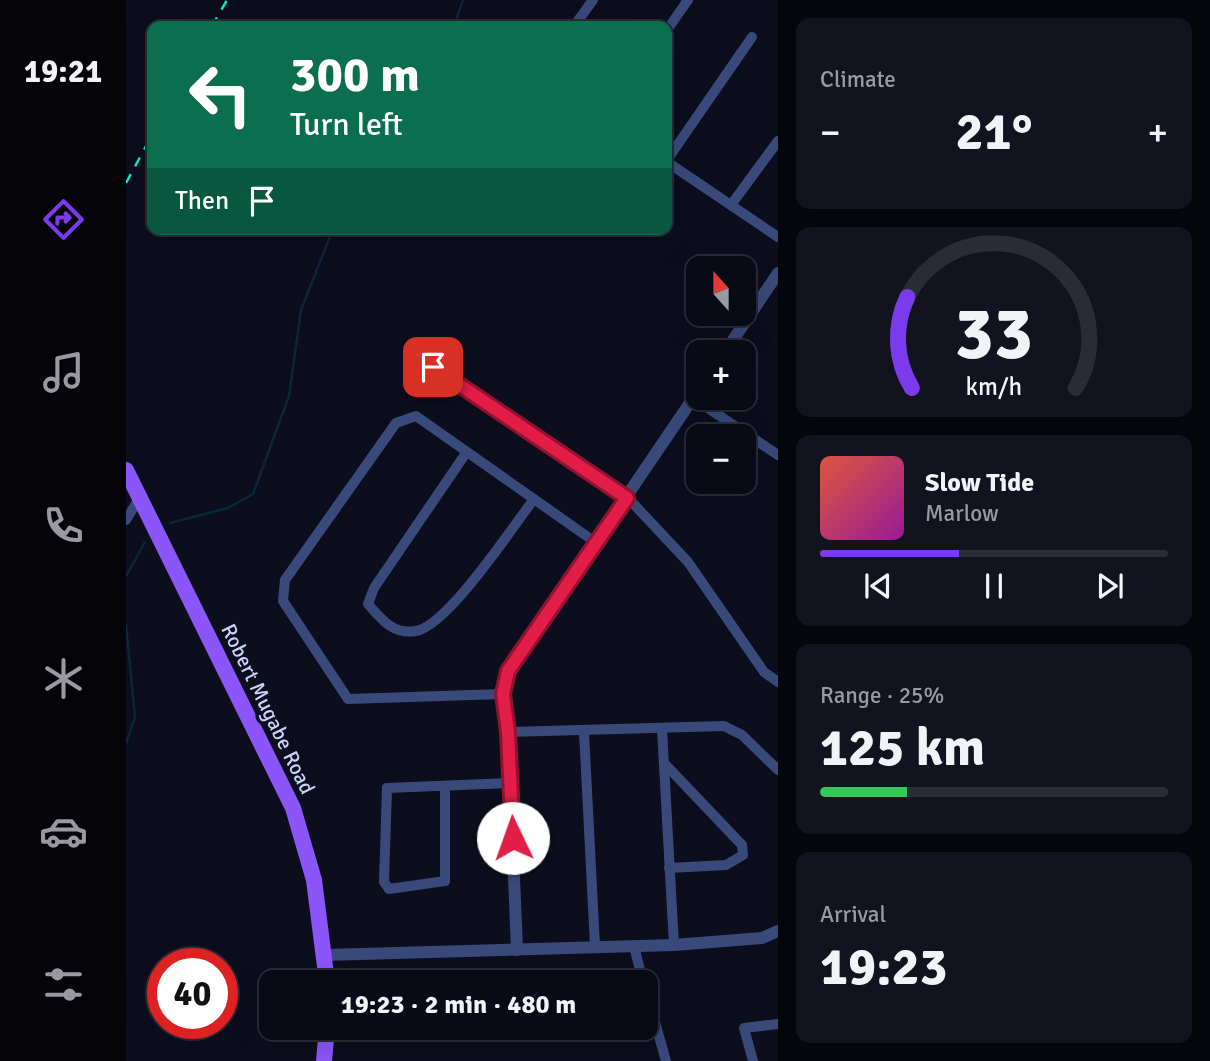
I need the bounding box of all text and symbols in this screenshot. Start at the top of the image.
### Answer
text: 300 m [290,45,420,105]
icon: left [175,49,266,140]
text: 19:21 [24,52,102,91]
text: Climate [820,65,896,94]
text: 21° [956,100,1032,164]
text: Turn left [290,105,403,144]
text: − [820,109,841,156]
text: + [1147,109,1168,156]
icon: arrive [243,182,281,220]
text: Then [175,185,229,217]
icon: directions [39,195,88,244]
north arrow [686,256,756,326]
map controls [686,256,756,494]
text: 33 [955,290,1033,379]
pin [403,337,463,397]
button: + [686,340,756,410]
icon: music [39,348,88,397]
icon: arrive [414,348,452,386]
text: km/h [966,371,1022,402]
button: − [686,424,756,494]
text: Slow Tide [925,467,1034,499]
text: Marlow [925,499,999,528]
icon: phone [39,501,88,550]
icon: previous [859,567,897,605]
icon: pause [975,567,1013,605]
icon: next [1091,567,1129,605]
street label: Robert Mugabe Road [215,620,321,798]
icon: climate [39,654,88,703]
text: Range · 25% [820,681,944,710]
text: 125 km [820,716,985,780]
position arrow [476,801,550,875]
icon: car [39,807,88,856]
text: Arrival [820,900,886,929]
text: 19:23 [820,935,948,999]
speed limit sign: 40 [147,948,238,1039]
icon: filters [39,960,88,1009]
text: 19:23 · 2 min · 480 m [341,989,576,1021]

